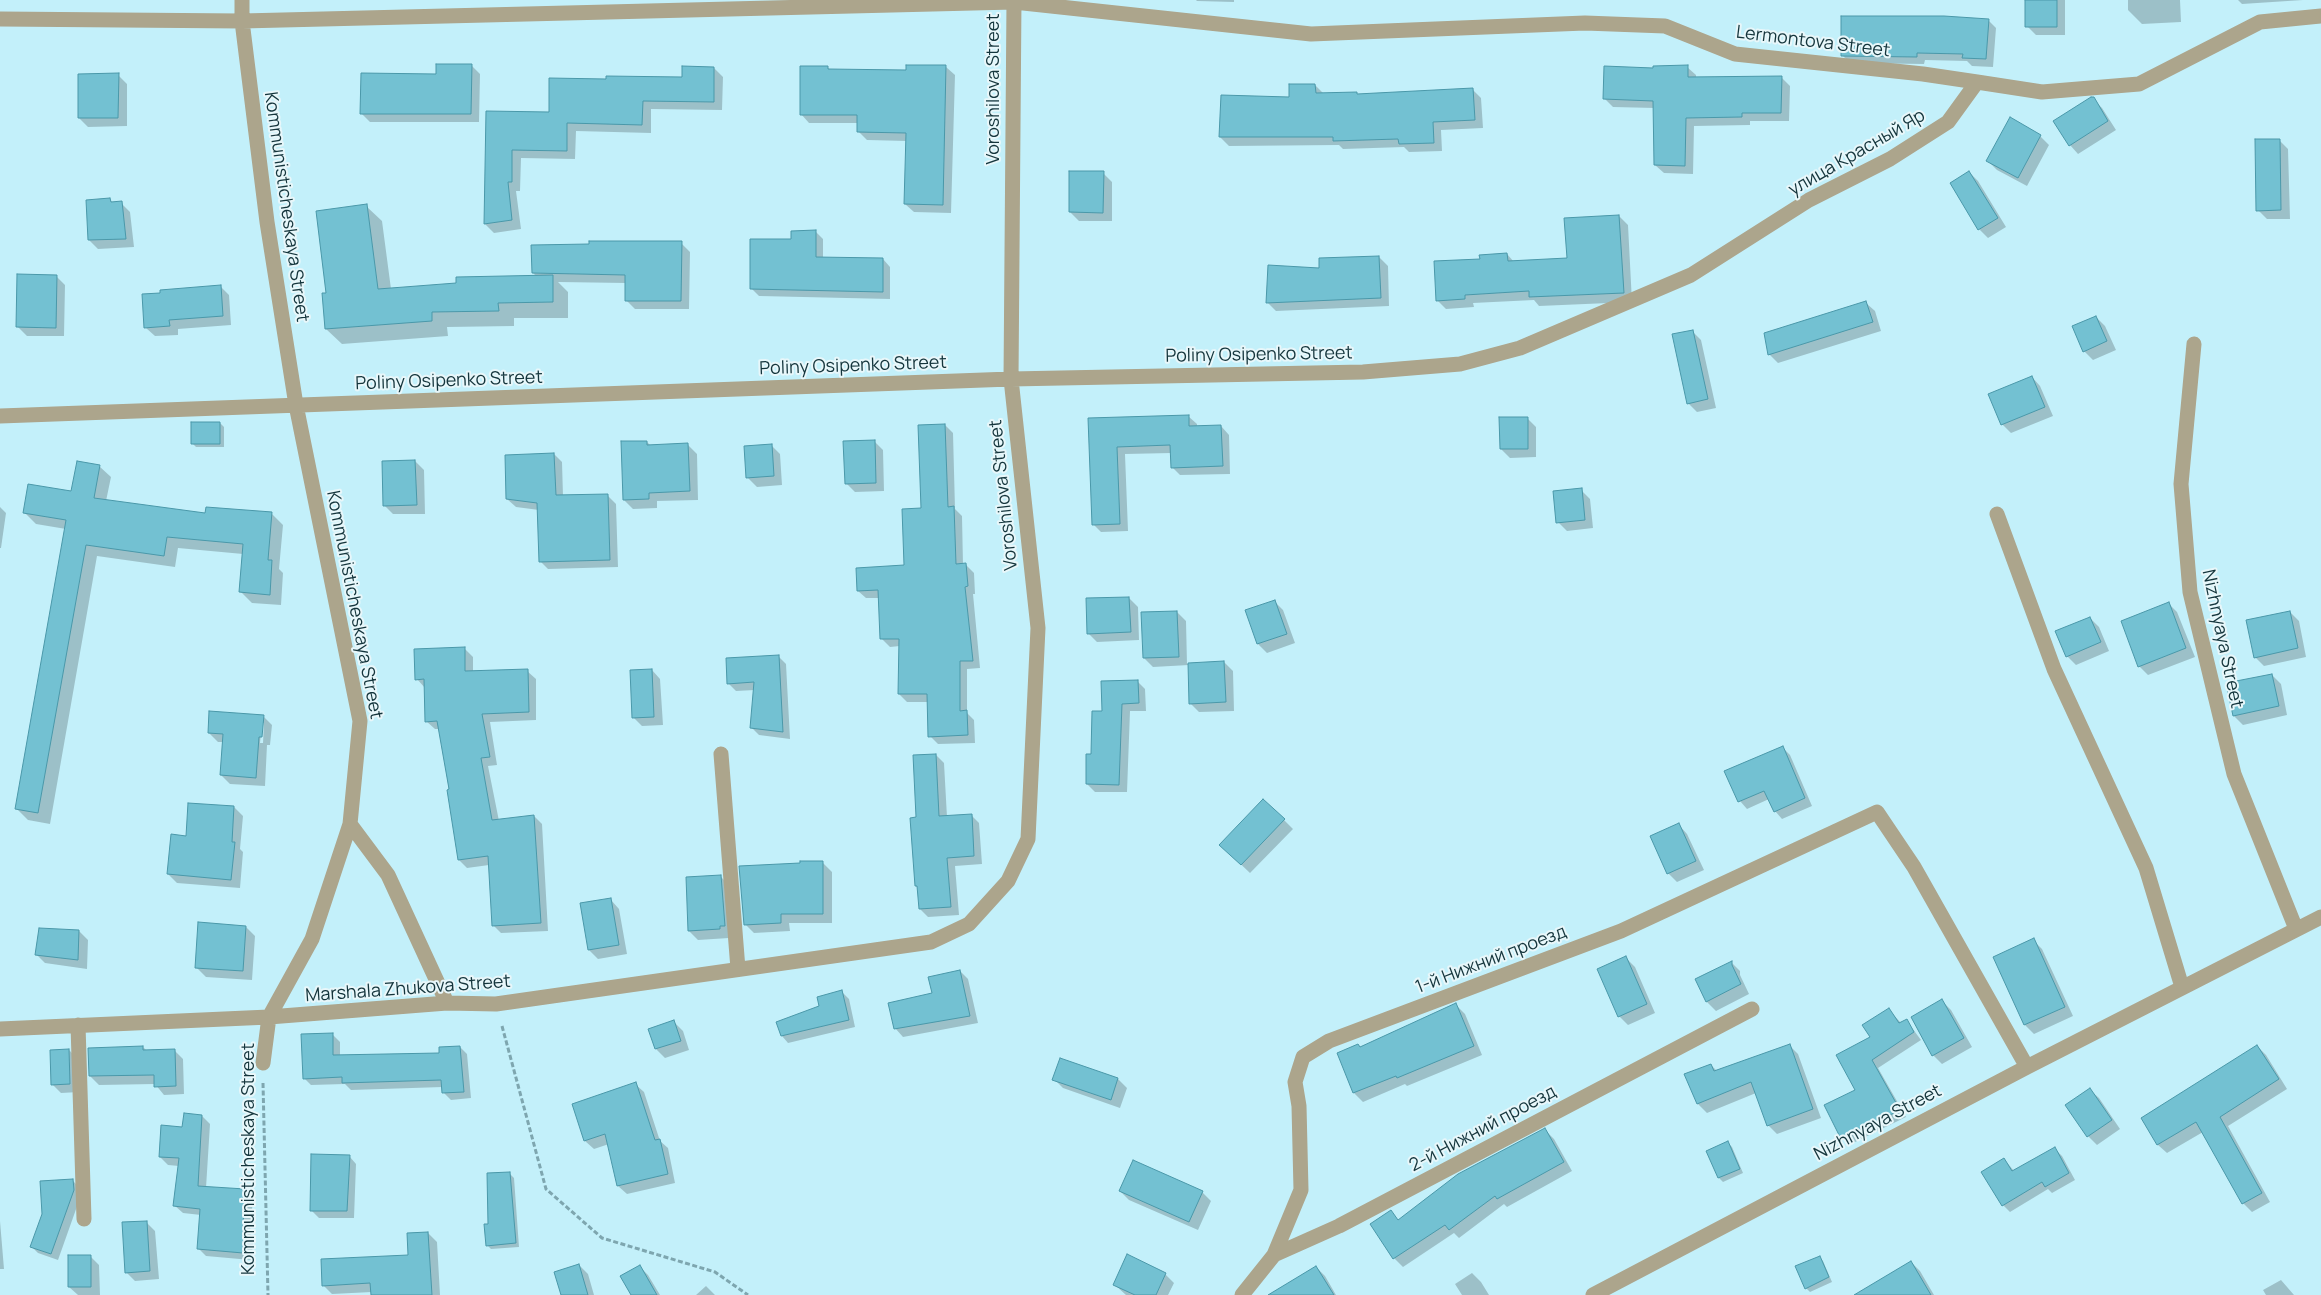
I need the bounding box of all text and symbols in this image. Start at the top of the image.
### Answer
street label: Voroshilova Street [983,13,1005,165]
street label: Lermontova Street [1735,22,1891,62]
street label: Kommunisticheskaya Street [259,91,313,323]
street label: улица Красный Яр [1785,105,1929,201]
street label: Poliny Osipenko Street [1165,343,1353,367]
street label: Poliny Osipenko Street [759,352,947,380]
street label: Poliny Osipenko Street [355,367,543,395]
street label: Voroshilova Street [985,419,1023,571]
street label: Kommunisticheskaya Street [321,489,387,721]
street label: Nizhnyaya Street [2197,568,2247,710]
street label: 1-й Нижний проезд [1413,921,1569,999]
street label: Marshala Zhukova Street [305,971,511,1007]
street label: Kommunisticheskaya Street [238,1043,260,1275]
street label: Nizhnyaya Street [1811,1080,1945,1166]
street label: 2-й Нижний проезд [1406,1081,1560,1177]

